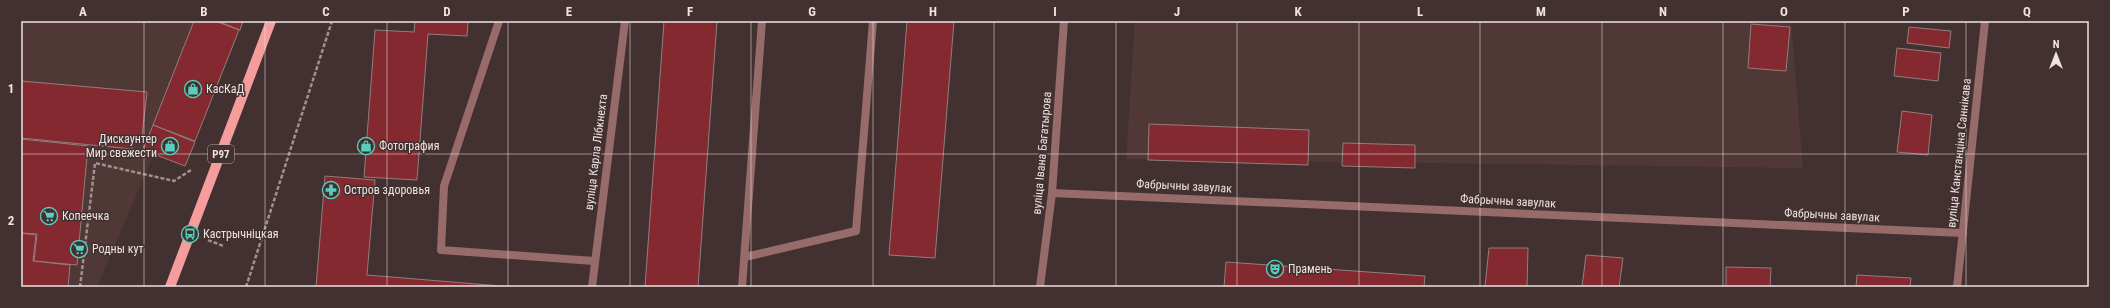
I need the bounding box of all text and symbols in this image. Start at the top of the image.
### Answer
text: A [79,4,87,19]
text: B [200,4,208,19]
text: C [322,4,330,19]
text: D [443,4,451,19]
text: E [566,4,573,19]
text: F [687,4,693,19]
text: G [808,4,816,19]
text: H [929,4,937,19]
text: I [1053,4,1057,19]
text: J [1174,4,1180,19]
text: K [1294,4,1302,19]
text: L [1417,4,1423,19]
text: M [1536,4,1546,19]
text: N [1659,4,1667,19]
text: O [1780,4,1788,19]
text: P [1902,4,1910,19]
text: Q [2023,4,2031,19]
north arrow [2036,34,2076,74]
text: N [2053,38,2060,51]
street label: вуліца Канстанціна Саннікава [1944,78,1974,228]
shop icon: КасКаД [183,79,203,99]
text: 1 [8,81,14,96]
place label: КасКаД [206,82,244,96]
street label: вуліца Івана Багатырова [1030,91,1054,215]
street label: вуліца Карла Лібкнехта [582,93,610,211]
place label: Дискаунтер Мир свежести [86,132,157,160]
shop icon: Дискаунтер Мир свежести [160,136,180,156]
shop icon: Фотография [356,136,376,156]
place label: Фотография [379,139,439,153]
road number: Р97 [208,145,234,163]
street label: Фабрычны завулак [1136,176,1233,196]
pharmacy icon: Остров здоровья [321,180,341,200]
place label: Остров здоровья [344,183,430,197]
street label: Фабрычны завулак [1460,191,1557,211]
street label: Фабрычны завулак [1784,205,1881,225]
supermarket icon: Копеечка [39,206,59,226]
place label: Копеечка [62,209,109,223]
text: 2 [8,213,15,228]
bus stop icon: Кастрычніцкая [180,224,200,244]
place label: Кастрычніцкая [203,227,278,241]
supermarket icon: Родны кут [69,239,89,259]
place label: Родны кут [92,242,144,256]
theatre icon: Прамень [1265,259,1285,279]
place label: Прамень [1288,262,1333,276]

